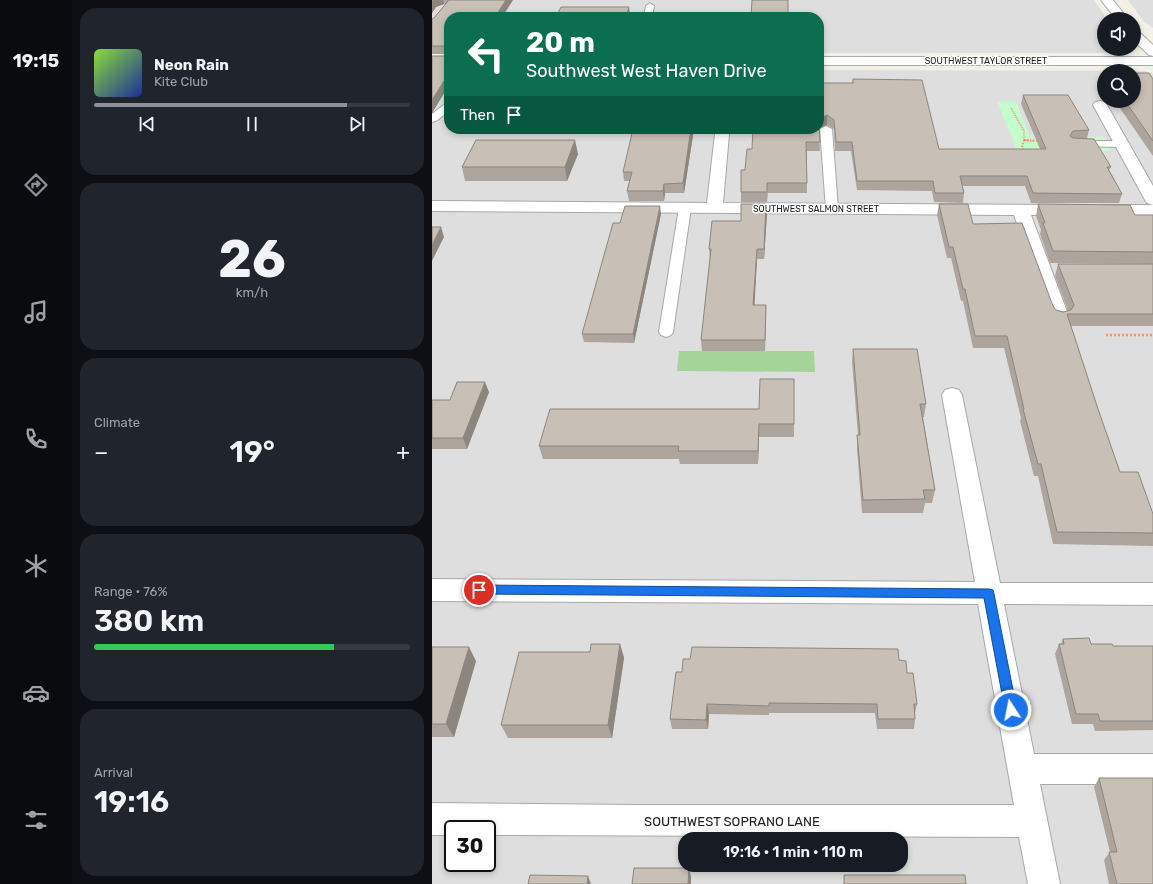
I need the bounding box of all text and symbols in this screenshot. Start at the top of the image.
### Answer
map controls [1097,12,1141,108]
button: sound [1097,12,1141,56]
text: 20 m [526,26,595,59]
icon: left [460,28,512,80]
text: 19:15 [13,50,59,72]
text: Neon Rain [154,56,229,74]
street label: SOUTHWEST TAYLOR STREET [925,56,1047,66]
text: Southwest West Haven Drive [526,60,767,82]
button: search [1097,64,1141,108]
text: Kite Club [154,74,208,89]
icon: arrive [503,104,525,126]
text: Then [460,106,495,124]
icon: previous [136,113,158,135]
icon: pause [241,113,263,135]
icon: next [346,113,368,135]
icon: directions [22,171,50,199]
street label: SOUTHWEST SALMON STREET [753,204,879,214]
text: 26 [218,228,286,290]
text: km/h [236,285,268,300]
icon: music [22,298,50,326]
text: Climate [94,415,140,430]
icon: phone [22,425,50,453]
text: 19° [230,434,275,470]
text: − [94,439,108,466]
text: + [396,439,410,466]
icon: climate [22,552,50,580]
pin [462,573,496,607]
icon: arrive [468,579,490,601]
text: Range · 76% [94,584,167,599]
text: 380 km [94,603,204,639]
icon: car [22,679,50,707]
position arrow [990,689,1032,731]
text: Arrival [94,765,133,780]
text: 19:16 [94,784,169,820]
icon: filters [22,806,50,834]
street label: SOUTHWEST SOPRANO LANE [644,814,820,829]
speed limit sign: 30 [444,820,496,872]
text: 19:16 · 1 min · 110 m [723,843,863,861]

